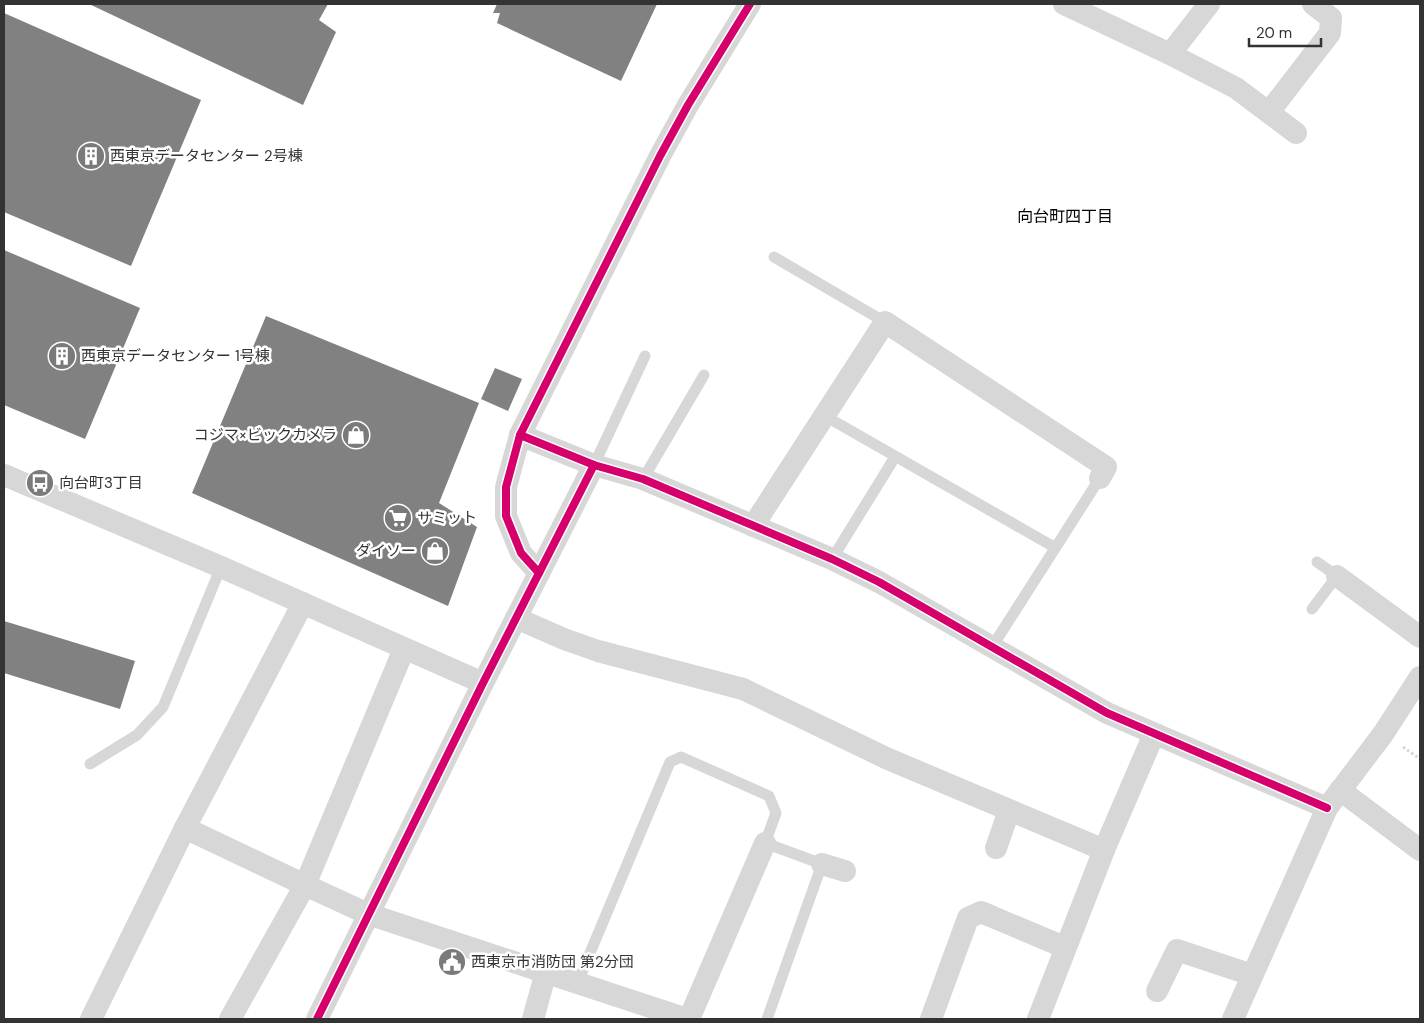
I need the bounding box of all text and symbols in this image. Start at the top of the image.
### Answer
scale bar [1249,15,1322,47]
text: 20 m [1256,23,1292,43]
building icon: 西東京データセンター 2号棟 [76,141,106,171]
place label: 西東京データセンター 2号棟 [110,146,303,166]
district label: 向台町四丁目 [1017,206,1113,227]
building icon: 西東京データセンター 1号棟 [47,341,77,371]
place label: 西東京データセンター 1号棟 [81,346,270,366]
shop icon: コジマ×ビックカメラ [341,420,371,450]
place label: コジマ×ビックカメラ [194,425,337,445]
bus stop icon: 向台町3丁目 [25,468,55,498]
place label: 向台町3丁目 [59,473,143,493]
supermarket icon: サミット [383,503,413,533]
place label: サミット [417,508,477,528]
shop icon: ダイソー [420,536,450,566]
place label: ダイソー [356,541,416,561]
public building icon: 西東京市消防団 第2分団 [437,947,467,977]
place label: 西東京市消防団 第2分団 [471,952,634,972]

